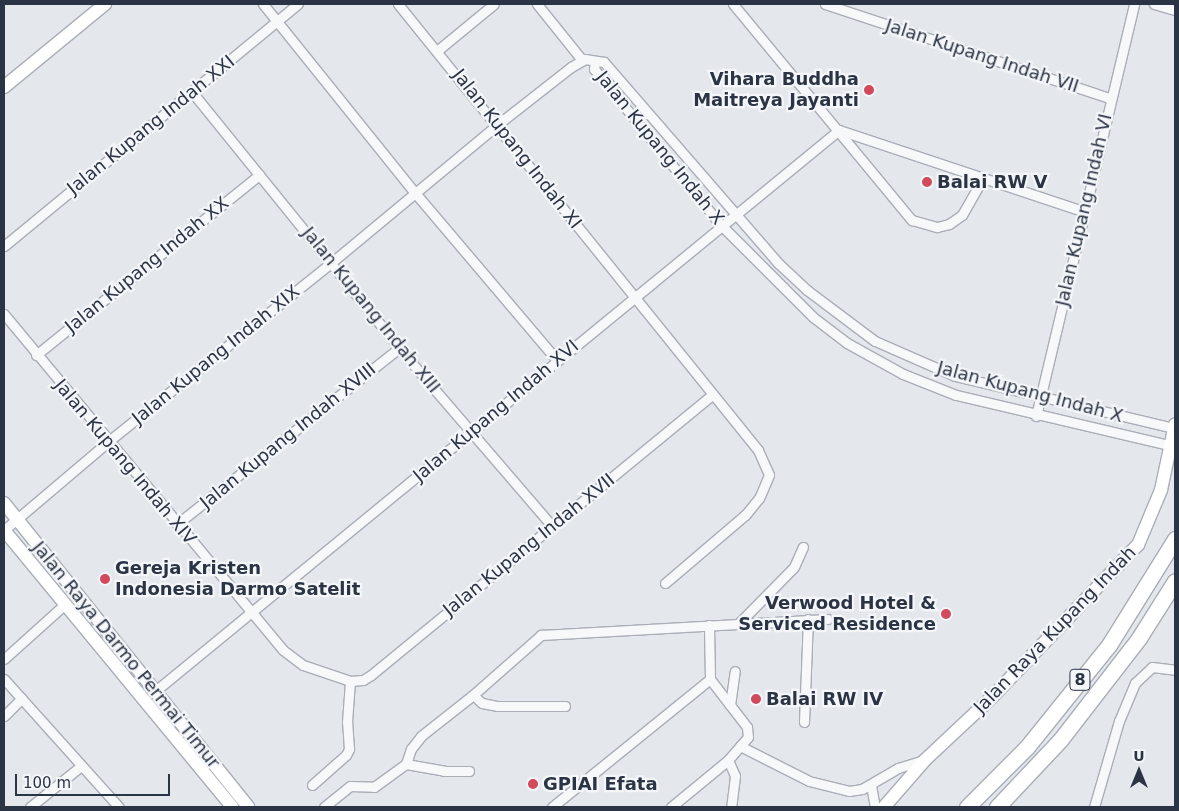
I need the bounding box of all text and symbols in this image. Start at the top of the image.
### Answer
street label: Jalan Kupang Indah VII [883,15,1081,97]
street label: Jalan Kupang Indah XXI [63,51,239,199]
street label: Jalan Kupang Indah XI [448,65,586,233]
street label: Jalan Kupang Indah X [591,67,729,229]
place label: Vihara Buddha Maitreya Jayanti [693,69,859,112]
marker: Vihara Buddha Maitreya Jayanti [863,84,875,96]
street label: Jalan Kupang Indah VI [1051,112,1117,308]
place label: Balai RW V [937,171,1048,193]
marker: Balai RW V [921,176,933,188]
street label: Jalan Kupang Indah XX [61,192,233,338]
street label: Jalan Kupang Indah XIII [297,223,445,397]
street label: Jalan Kupang Indah XIX [128,281,304,429]
street label: Jalan Kupang Indah XVI [409,336,583,486]
street label: Jalan Kupang Indah X [935,357,1125,427]
street label: Jalan Kupang Indah XVIII [196,358,380,514]
street label: Jalan Kupang Indah XIV [50,375,200,549]
street label: Jalan Kupang Indah XVII [439,469,619,621]
street label: Jalan Raya Darmo Permai Timur [28,537,224,773]
street label: Jalan Raya Kupang Indah [969,542,1141,718]
place label: Gereja Kristen Indonesia Darmo Satelit [115,558,360,600]
marker: Gereja Kristen Indonesia Darmo Satelit [99,573,111,585]
place label: Verwood Hotel & Serviced Residence [738,593,936,636]
marker: Verwood Hotel & Serviced Residence [940,608,952,620]
road number: 8 [1069,666,1091,694]
place label: Balai RW IV [766,688,883,710]
marker: Balai RW IV [750,693,762,705]
north arrow [1114,746,1164,796]
text: U [1133,748,1145,764]
scale bar [18,764,172,796]
place label: GPIAI Efata [543,773,658,795]
text: 100 m [23,774,71,792]
marker: GPIAI Efata [527,778,539,790]

